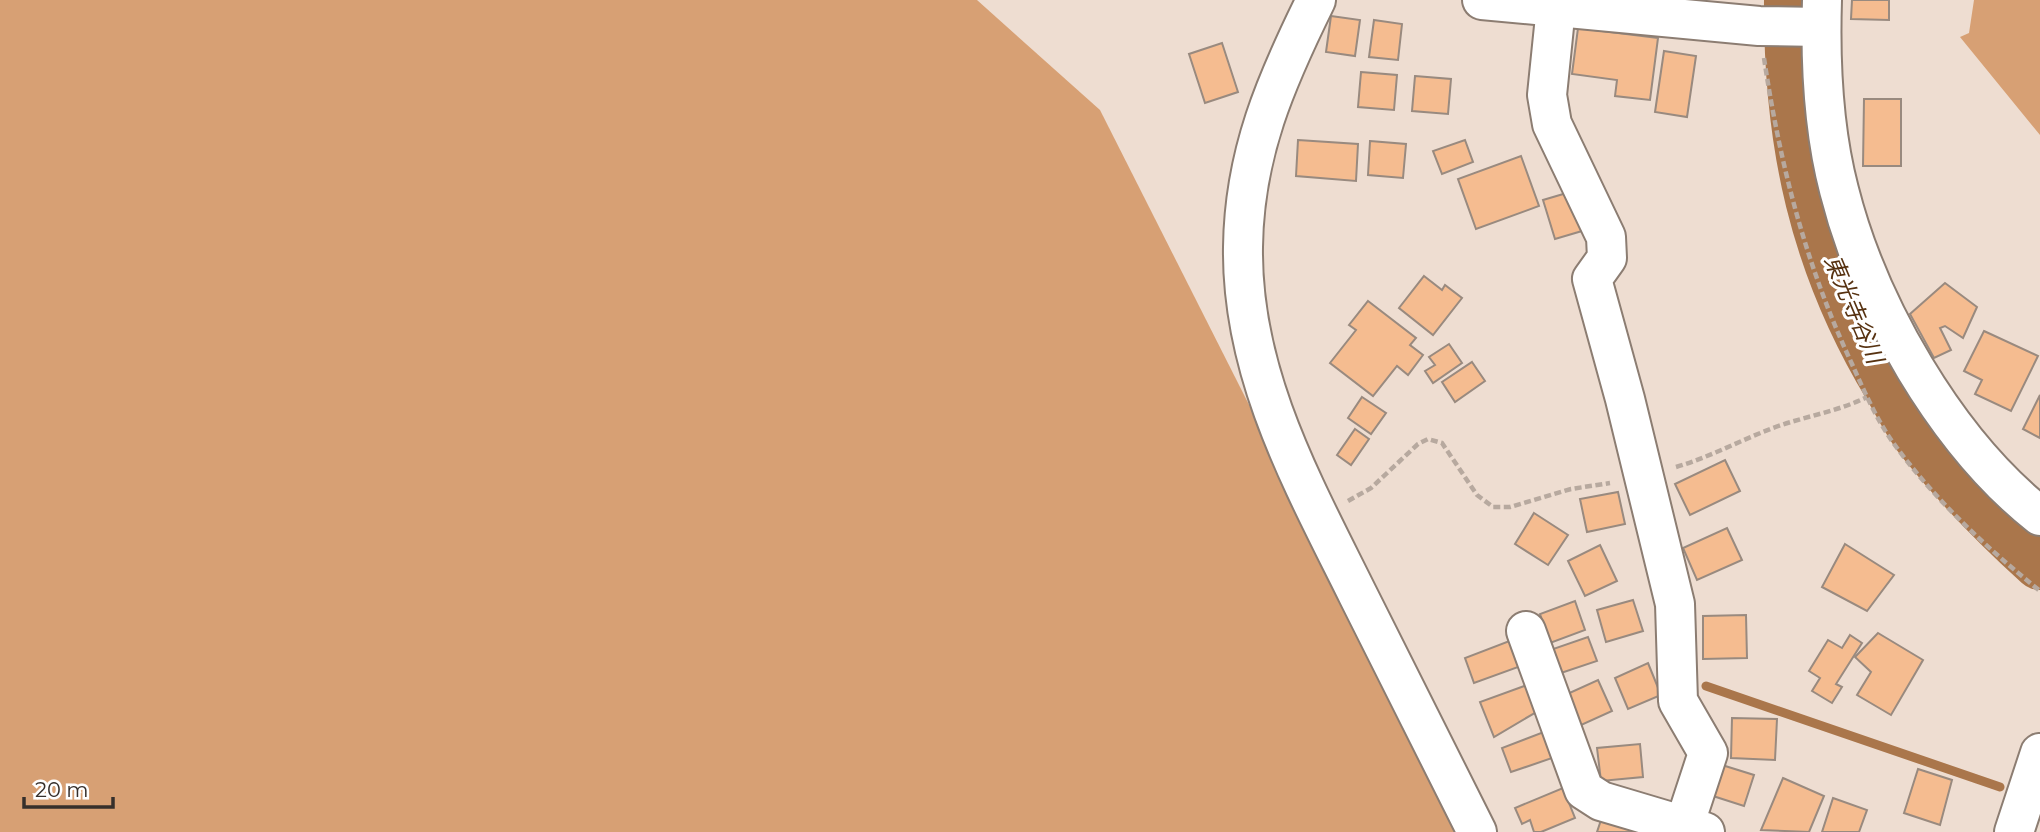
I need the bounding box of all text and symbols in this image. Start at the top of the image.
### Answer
water label: 東光寺谷川 [1819,251,1891,370]
scale bar [24,766,114,810]
text: 20 m [35,777,89,802]

